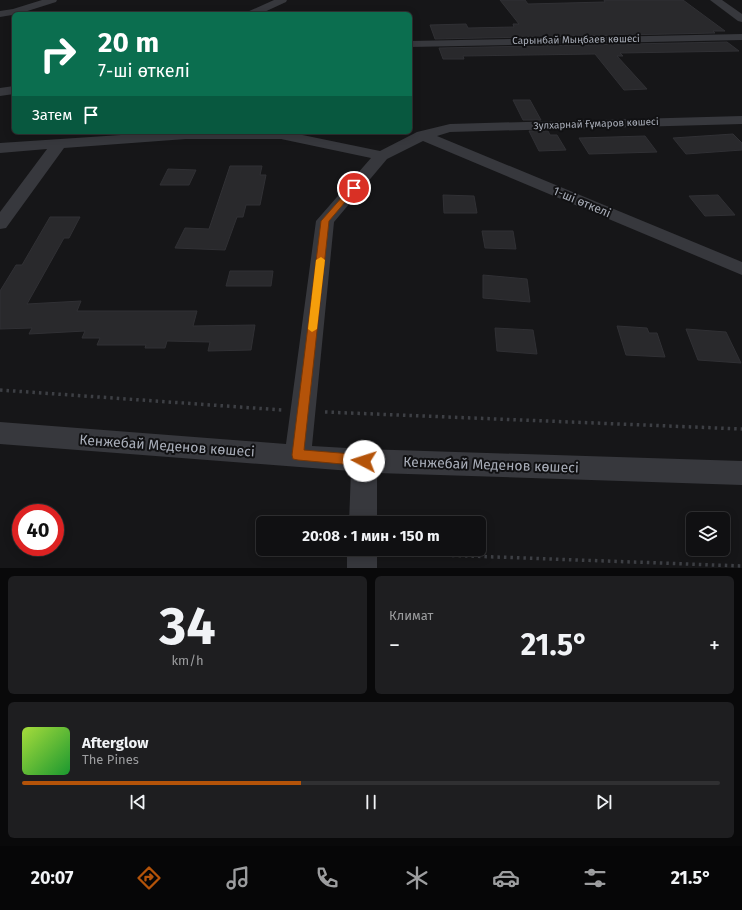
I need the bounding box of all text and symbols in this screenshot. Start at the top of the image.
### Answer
text: 20 m [98,26,159,59]
icon: right [32,28,84,80]
street label: Сарынбай Мыңбаев көшесі [512,32,640,47]
text: 7-ші өткелі [98,60,190,82]
icon: arrive [80,104,102,126]
text: Затем [32,106,72,124]
street label: Зулхарнай Ғұмаров көшесі [533,115,659,132]
pin [337,171,371,205]
icon: arrive [343,177,365,199]
street label: 1-ші өткелі [551,184,613,220]
street label: Кенжебай Меденов көшесі [79,431,255,461]
position arrow [343,440,385,482]
street label: Кенжебай Меденов көшесі [403,453,579,477]
speed limit sign: 40 [12,504,64,556]
map controls [686,512,730,556]
button: layers [686,512,730,556]
text: 20:08 · 1 мин · 150 m [302,527,440,545]
text: 34 [159,595,216,658]
text: Климат [389,608,433,623]
text: 21.5° [521,627,588,663]
text: − [389,632,400,659]
text: + [709,632,720,659]
text: km/h [171,653,204,668]
text: Afterglow [82,734,148,752]
text: The Pines [82,752,139,767]
icon: previous [127,791,149,813]
icon: pause [360,791,382,813]
icon: next [593,791,615,813]
icon: directions [135,864,163,892]
icon: music [224,864,252,892]
icon: phone [313,864,341,892]
icon: climate [403,864,431,892]
icon: car [492,864,520,892]
icon: filters [581,864,609,892]
text: 20:07 [31,867,73,889]
text: 21.5° [671,867,711,889]

